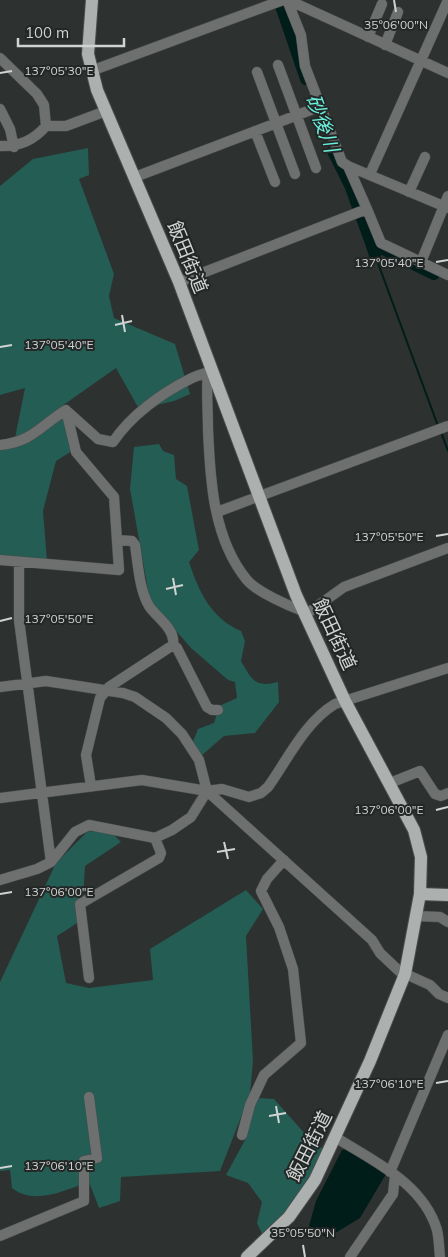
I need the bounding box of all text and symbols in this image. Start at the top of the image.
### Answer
scale bar [18,15,124,47]
text: 35°06'00"N [364,17,428,32]
text: 100 m [25,23,69,42]
text: 137°05'30"E [24,63,94,78]
water label: 砂後川 [301,91,346,157]
street label: 飯田街道 [163,217,213,297]
text: 137°05'40"E [354,255,424,270]
text: 137°05'40"E [24,337,94,352]
text: 137°05'50"E [354,529,424,544]
street label: 飯田街道 [308,594,362,674]
text: 137°05'50"E [24,611,94,626]
text: 137°06'00"E [354,802,424,817]
text: 137°06'00"E [24,884,94,899]
text: 137°06'10"E [354,1076,424,1091]
street label: 飯田街道 [281,1107,337,1185]
text: 137°06'10"E [24,1158,94,1173]
text: 35°05'50"N [271,1225,335,1240]

